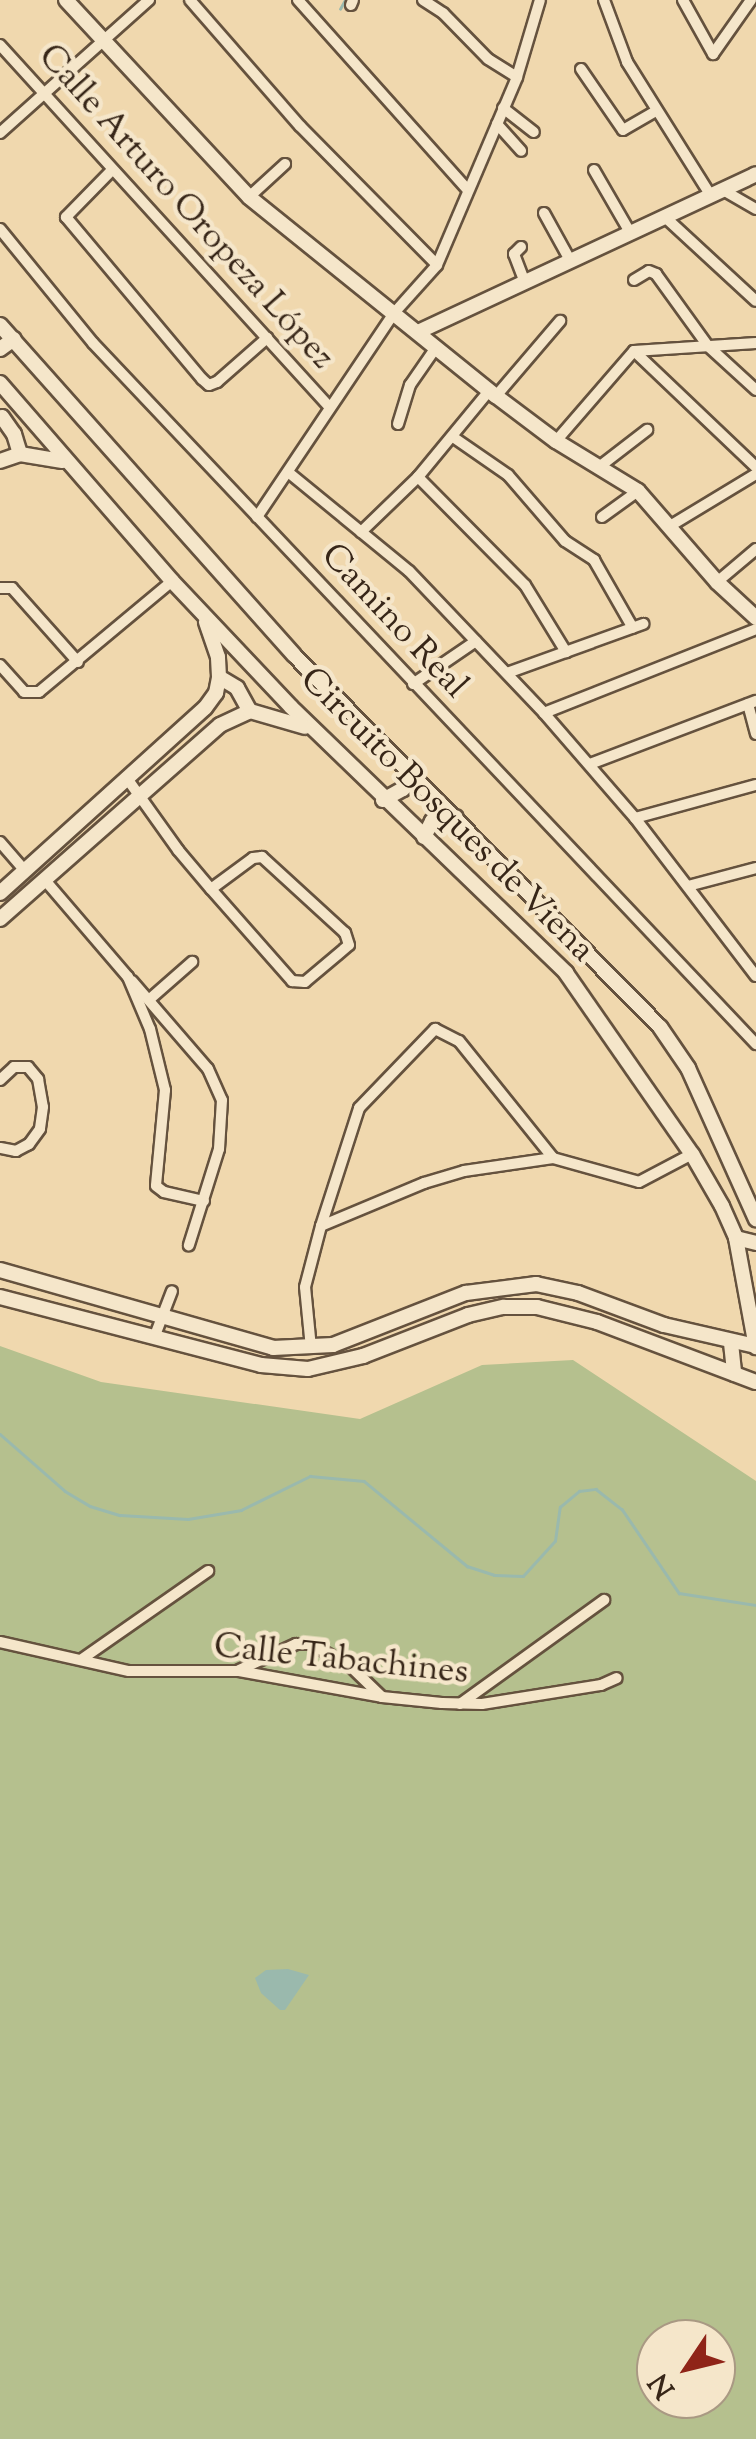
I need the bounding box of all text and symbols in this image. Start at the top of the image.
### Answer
street label: Calle Arturo Oropeza López [28,37,342,379]
street label: Camino Real [311,536,475,708]
street label: Circuito Bosques de Viena [290,660,602,972]
street label: Calle Tabachines [212,1627,470,1695]
north arrow [636,2319,736,2419]
text: N [640,2364,686,2406]

